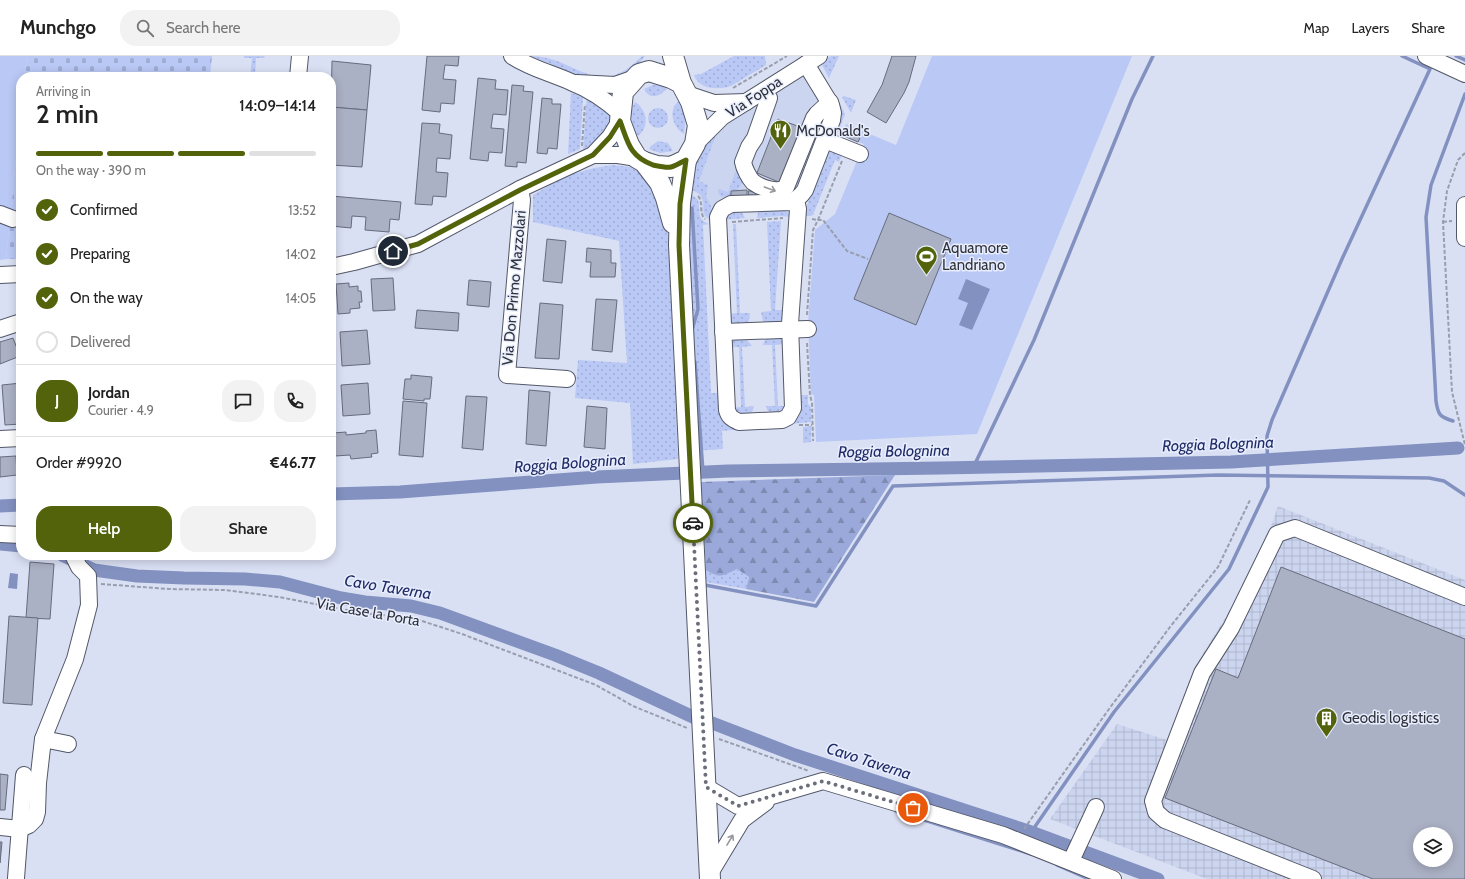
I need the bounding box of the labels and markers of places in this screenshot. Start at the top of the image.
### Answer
restaurant icon: McDonald's [767,118,793,151]
place label: McDonald's [796,122,870,140]
pin [376,234,410,268]
place label: Aquamore Landriano [942,239,1008,274]
sports icon: Aquamore Landriano [914,244,940,277]
building icon: Geodis logistics [1314,705,1340,738]
place label: Geodis logistics [1342,709,1439,727]
pin [896,791,930,825]

